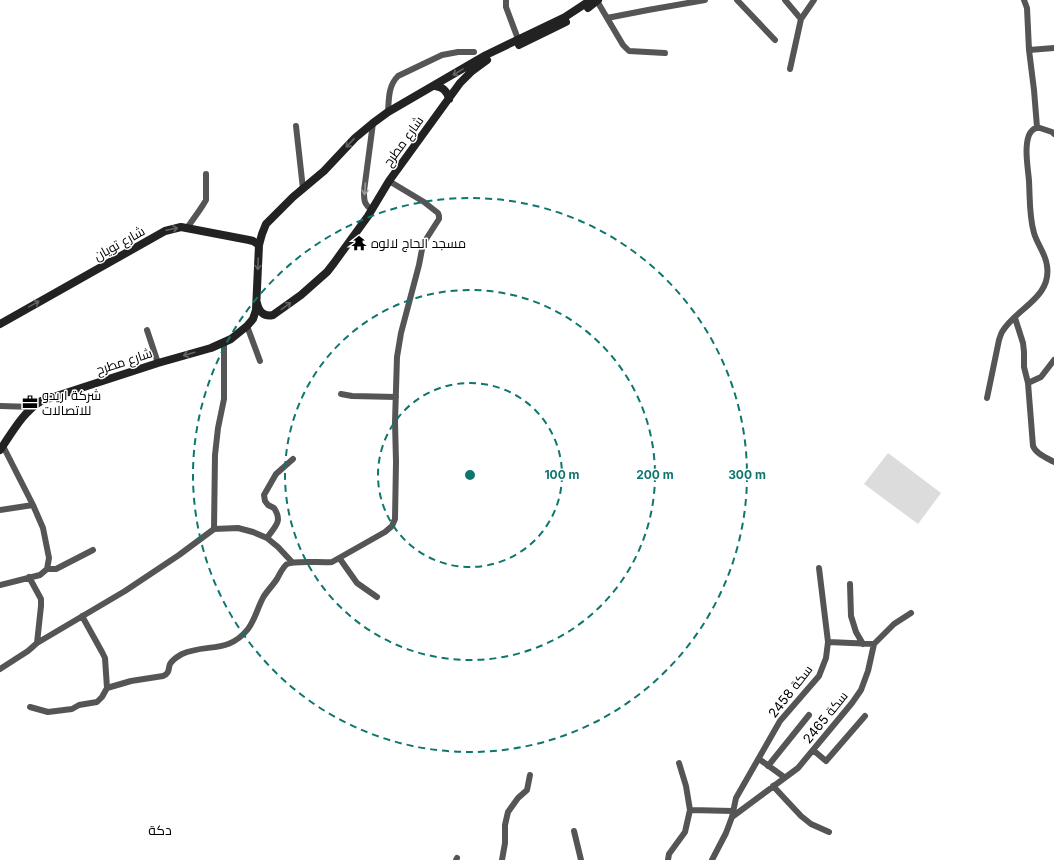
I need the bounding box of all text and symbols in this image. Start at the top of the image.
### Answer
one-way arrow [452,68,464,76]
street label: شارع مطرح [379,113,427,170]
one-way arrow [345,138,355,148]
one-way arrow [361,182,368,195]
street label: شارع تويان [91,222,148,264]
one-way arrow [165,225,178,233]
temple icon: مسجد الحاج لالوه [350,234,368,252]
place label: مسجد الحاج لالوه [371,235,466,252]
one-way arrow [255,257,262,270]
one-way arrow [28,300,40,308]
one-way arrow [280,302,291,310]
street label: شارع مطرح [94,344,155,379]
one-way arrow [183,351,196,358]
place label: شركة اريدو للاتصالات [42,387,101,418]
office icon: شركة اريدو للاتصالات [21,393,39,411]
text: 100 m [544,467,580,482]
text: 200 m [636,467,674,482]
text: 300 m [728,467,766,482]
centre of rings [463,468,477,482]
street label: سكة 2458 [764,661,816,721]
street label: سكة 2465 [799,688,851,746]
district label: دكة [148,821,172,838]

